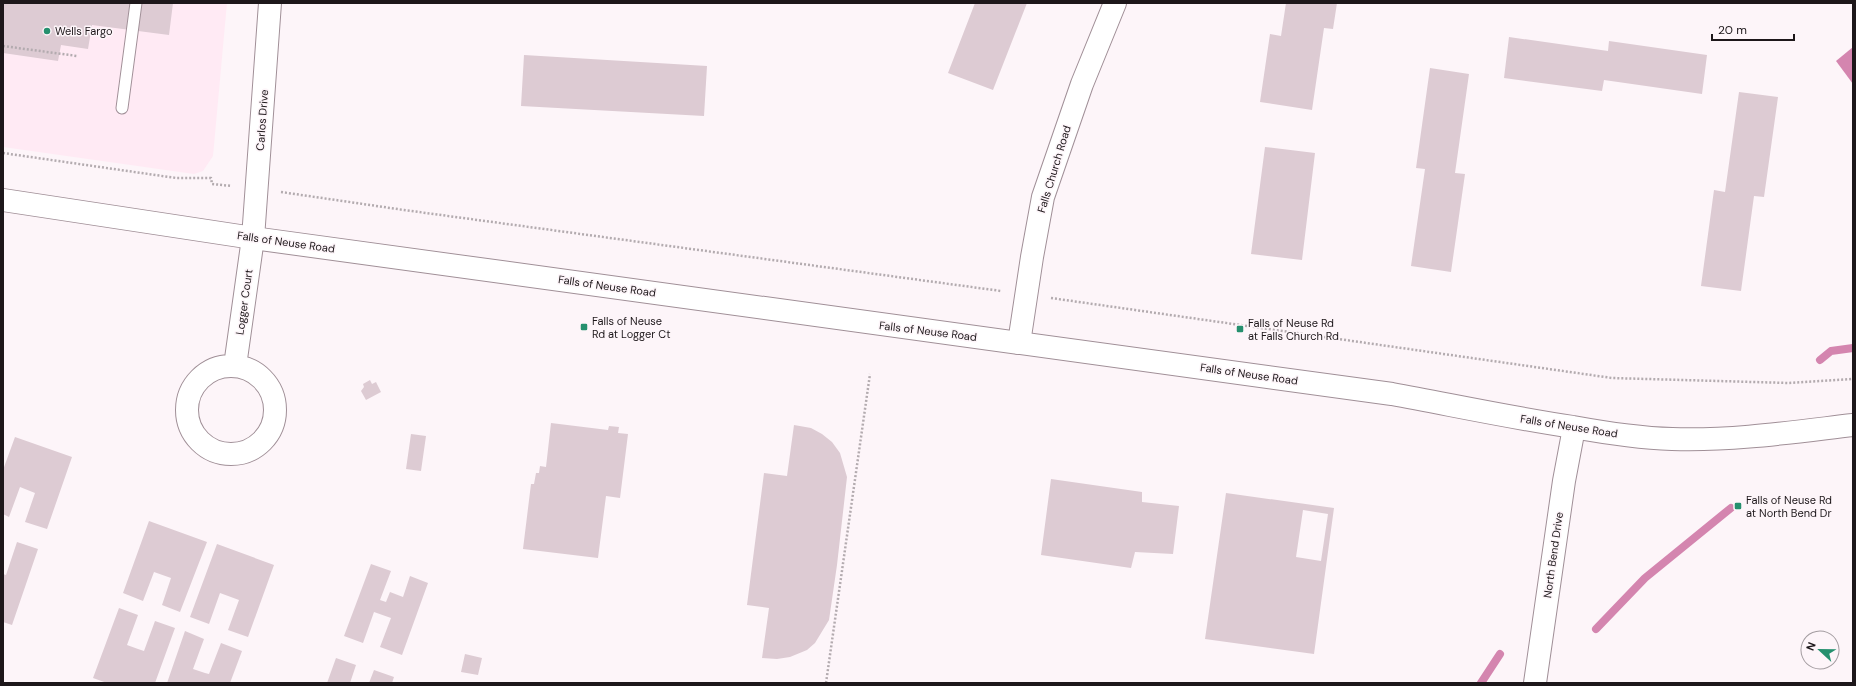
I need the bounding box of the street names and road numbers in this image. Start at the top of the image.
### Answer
street label: Carlos Drive [253,89,271,151]
street label: Falls Church Road [1034,124,1074,214]
street label: Falls of Neuse Road [236,228,336,256]
street label: Logger Court [232,268,256,336]
street label: Falls of Neuse Road [557,272,657,300]
street label: Falls of Neuse Road [878,318,978,344]
street label: Falls of Neuse Road [1199,360,1299,388]
street label: Falls of Neuse Road [1519,411,1619,441]
street label: North Bend Drive [1540,511,1566,599]

